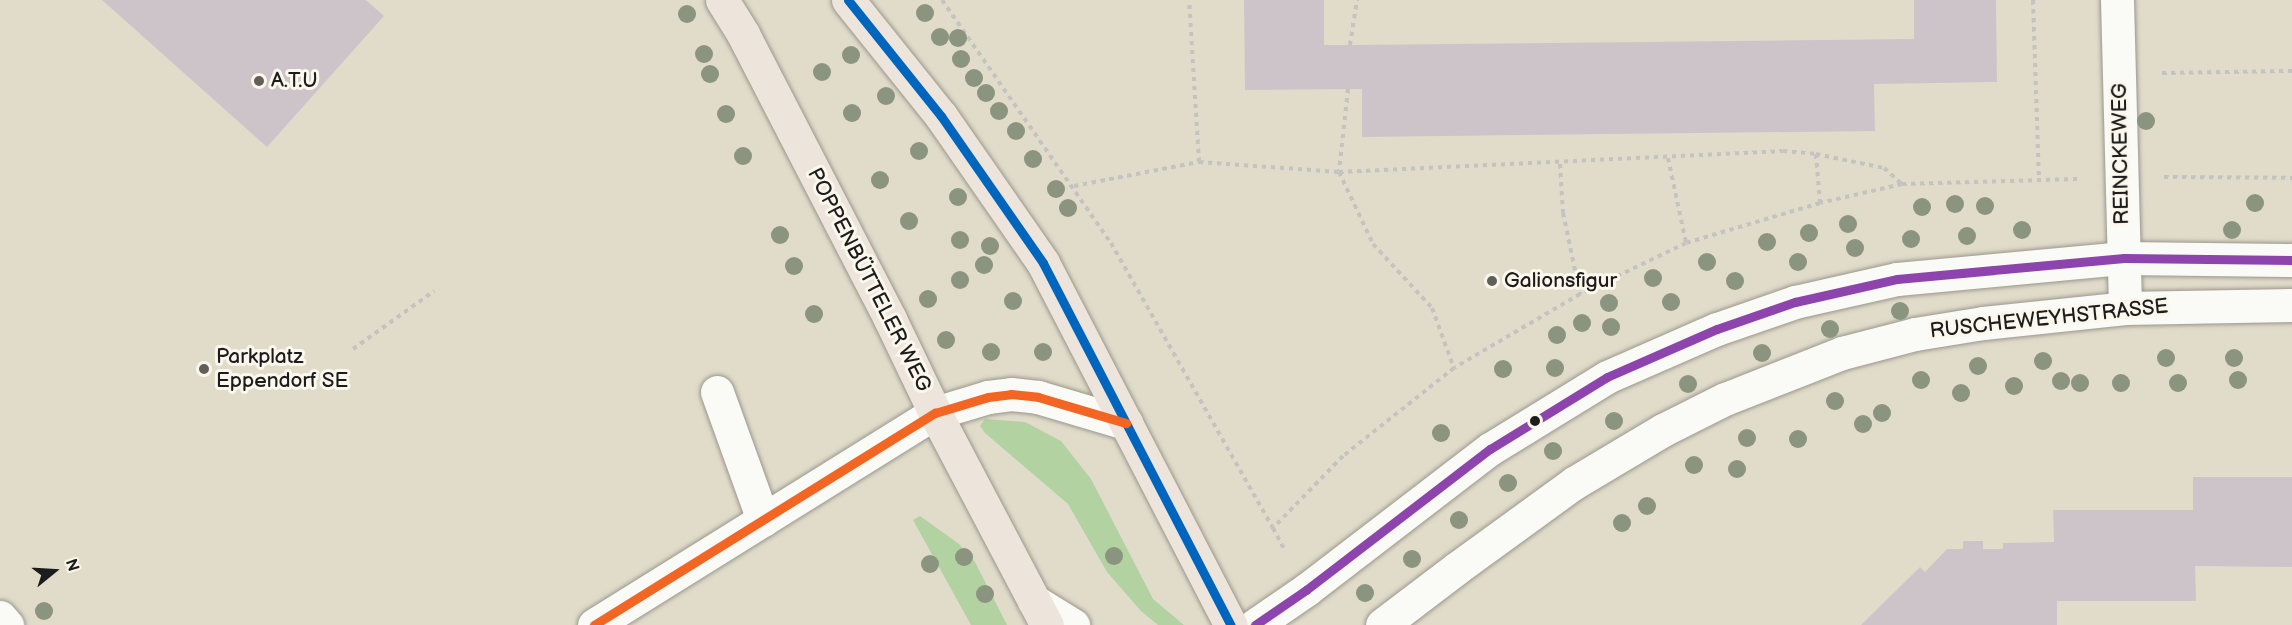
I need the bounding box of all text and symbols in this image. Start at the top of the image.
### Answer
place label: A.T.U [271,68,318,94]
marker: A.T.U [252,74,266,88]
street label: REINCKEWEG [2107,83,2135,225]
street label: POPPENBÜTTELER WEG [801,164,937,396]
place label: Galionsfigur [1504,268,1617,294]
marker: Galionsfigur [1485,274,1499,288]
street label: RUSCHEWEYHSTRASSE [1929,294,2169,344]
place label: Parkplatz Eppendorf SE [216,344,349,394]
marker: Parkplatz Eppendorf SE [197,362,211,376]
unlabelled marker [1529,415,1541,427]
north arrow [24,541,84,601]
text: N [61,557,82,574]

